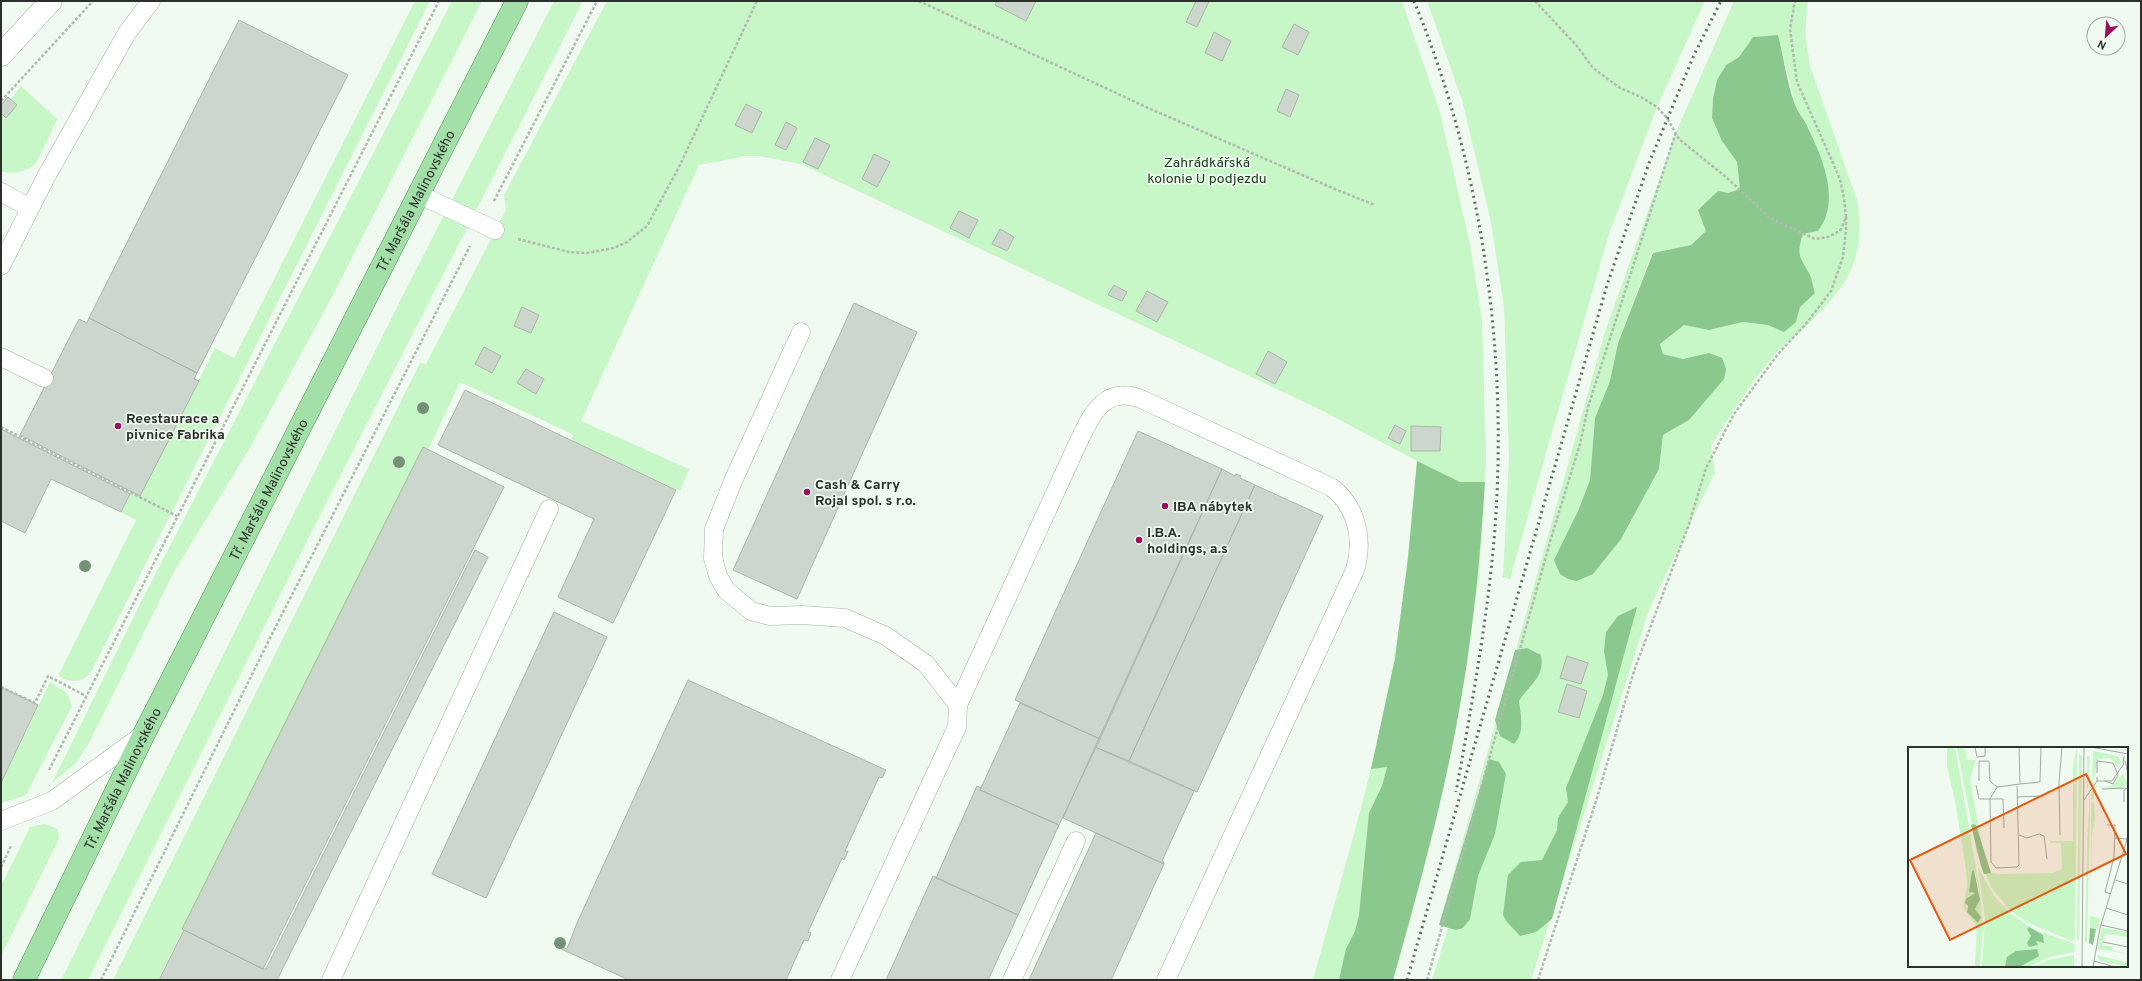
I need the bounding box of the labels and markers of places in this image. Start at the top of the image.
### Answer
place label: Reestaurace a pivnice Fabrika [126,411,225,444]
marker: Reestaurace a pivnice Fabrika [113,421,123,431]
place label: Cash & Carry Rojal spol. s r.o. [815,477,916,510]
marker: Cash & Carry Rojal spol. s r.o. [802,487,812,497]
place label: IBA nábytek [1173,499,1253,516]
marker: IBA nábytek [1160,501,1170,511]
place label: I.B.A. holdings, a.s [1147,525,1228,558]
marker: I.B.A. holdings, a.s [1134,535,1144,545]

